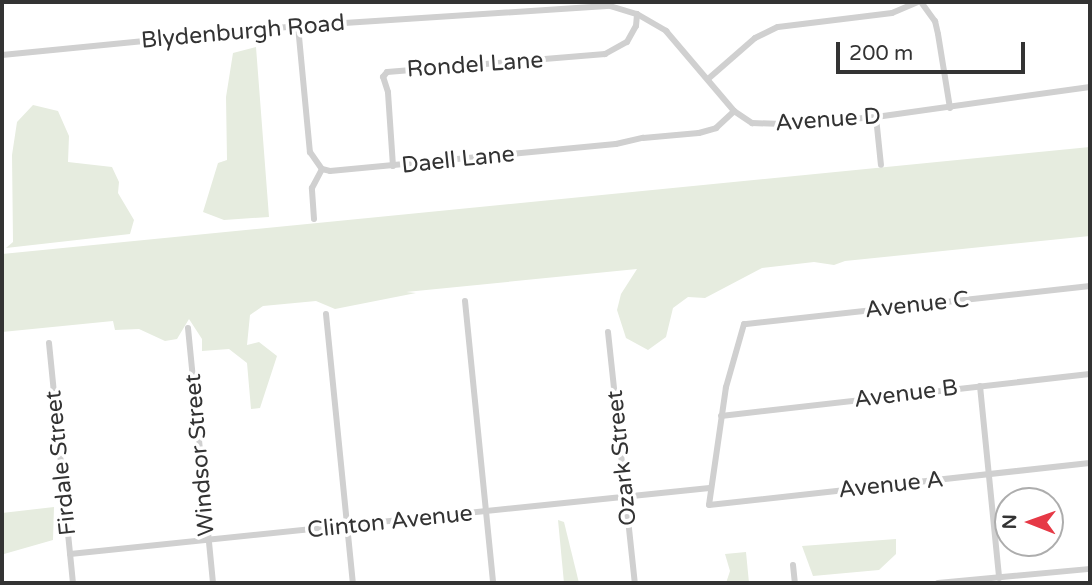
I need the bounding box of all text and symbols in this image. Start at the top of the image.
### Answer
street label: Blydenburgh Road [140,9,346,55]
scale bar [840,28,1029,72]
text: 200 m [849,41,913,66]
street label: Rondel Lane [406,46,544,84]
street label: Avenue D [774,103,882,137]
street label: Daell Lane [400,140,516,180]
street label: Avenue C [864,286,970,324]
street label: Windsor Street [179,373,221,537]
street label: Avenue B [853,374,959,414]
street label: Firdale Street [40,389,82,537]
street label: Ozark Street [601,389,643,527]
street label: Avenue A [837,466,945,504]
north arrow [994,487,1064,557]
street label: Clinton Avenue [306,500,474,544]
text: N [999,514,1021,529]

